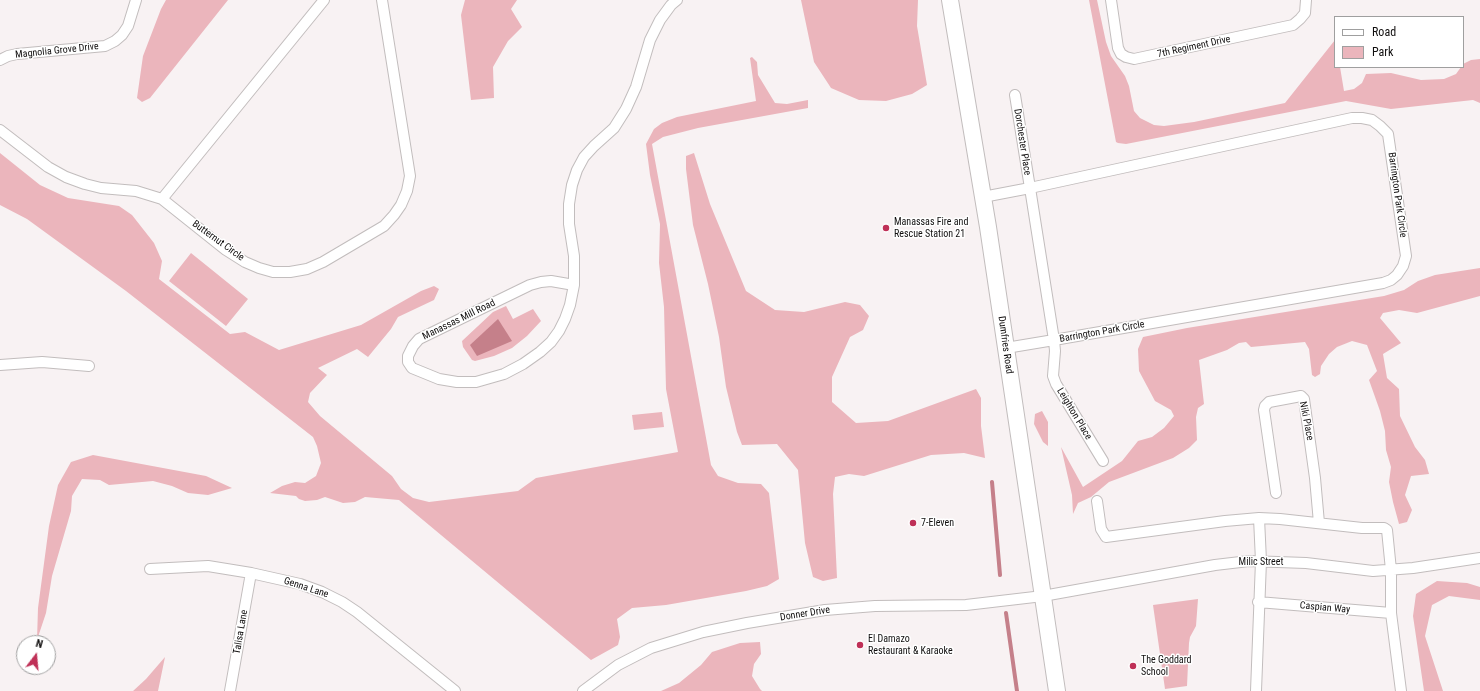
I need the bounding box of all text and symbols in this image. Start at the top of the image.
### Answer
legend [1334,16,1464,68]
text: Road [1372,25,1396,39]
street label: 7th Regiment Drive [1156,33,1232,61]
street label: Magnolia Grove Drive [15,41,99,61]
text: Park [1372,45,1393,59]
street label: Dorchester Place [1011,108,1033,176]
street label: Barrington Park Circle [1385,152,1409,238]
place label: Manassas Fire and Rescue Station 21 [894,216,968,240]
street label: Butternut Circle [190,218,246,264]
marker: Manassas Fire and Rescue Station 21 [881,223,891,233]
street label: Manassas Mill Road [421,297,497,343]
street label: Dumfries Road [995,315,1015,375]
street label: Barrington Park Circle [1059,319,1145,345]
street label: Leighton Place [1054,386,1094,442]
street label: Niki Place [1296,400,1316,442]
place label: 7-Eleven [921,517,954,529]
marker: 7-Eleven [908,518,918,528]
street label: Milic Street [1239,556,1283,568]
street label: Genna Lane [282,575,330,601]
street label: Caspian Way [1299,600,1351,616]
street label: Donner Drive [779,604,831,624]
street label: Talisa Lane [231,609,251,655]
place label: El Damazo Restaurant & Karaoke [868,633,953,656]
north arrow [16,635,56,675]
text: N [34,637,44,651]
marker: El Damazo Restaurant & Karaoke [855,640,865,650]
place label: The Goddard School [1141,654,1192,678]
marker: The Goddard School [1128,661,1138,671]

